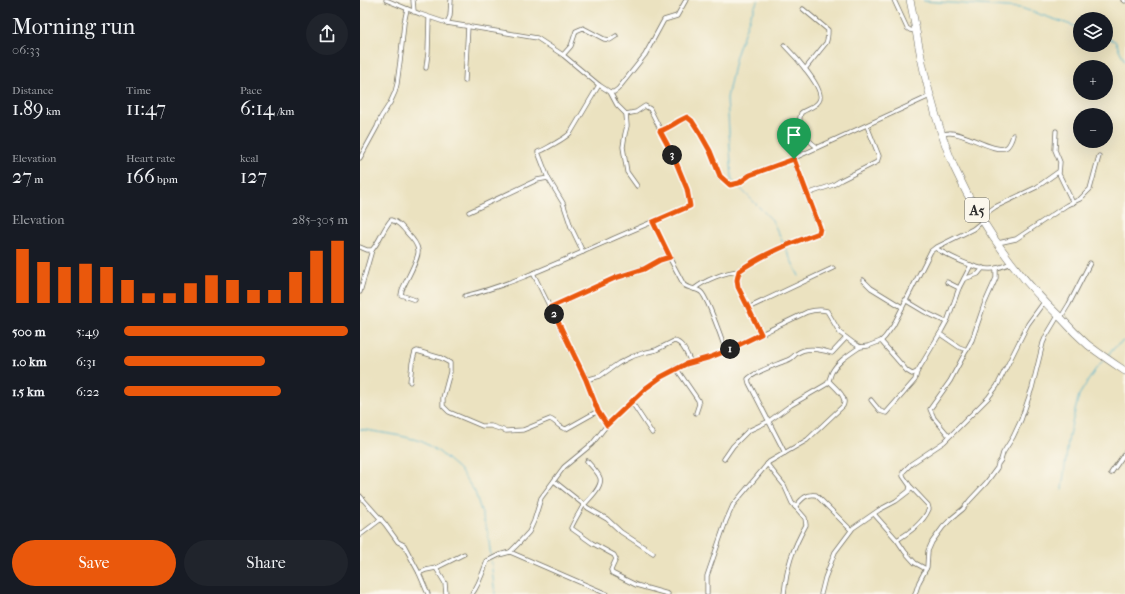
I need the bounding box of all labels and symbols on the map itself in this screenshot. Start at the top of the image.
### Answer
pin [777,118,811,159]
pin: 3 [662,145,682,165]
road number: A5 [965,198,989,222]
pin: 2 [544,304,564,324]
pin: 1 [720,339,740,359]

